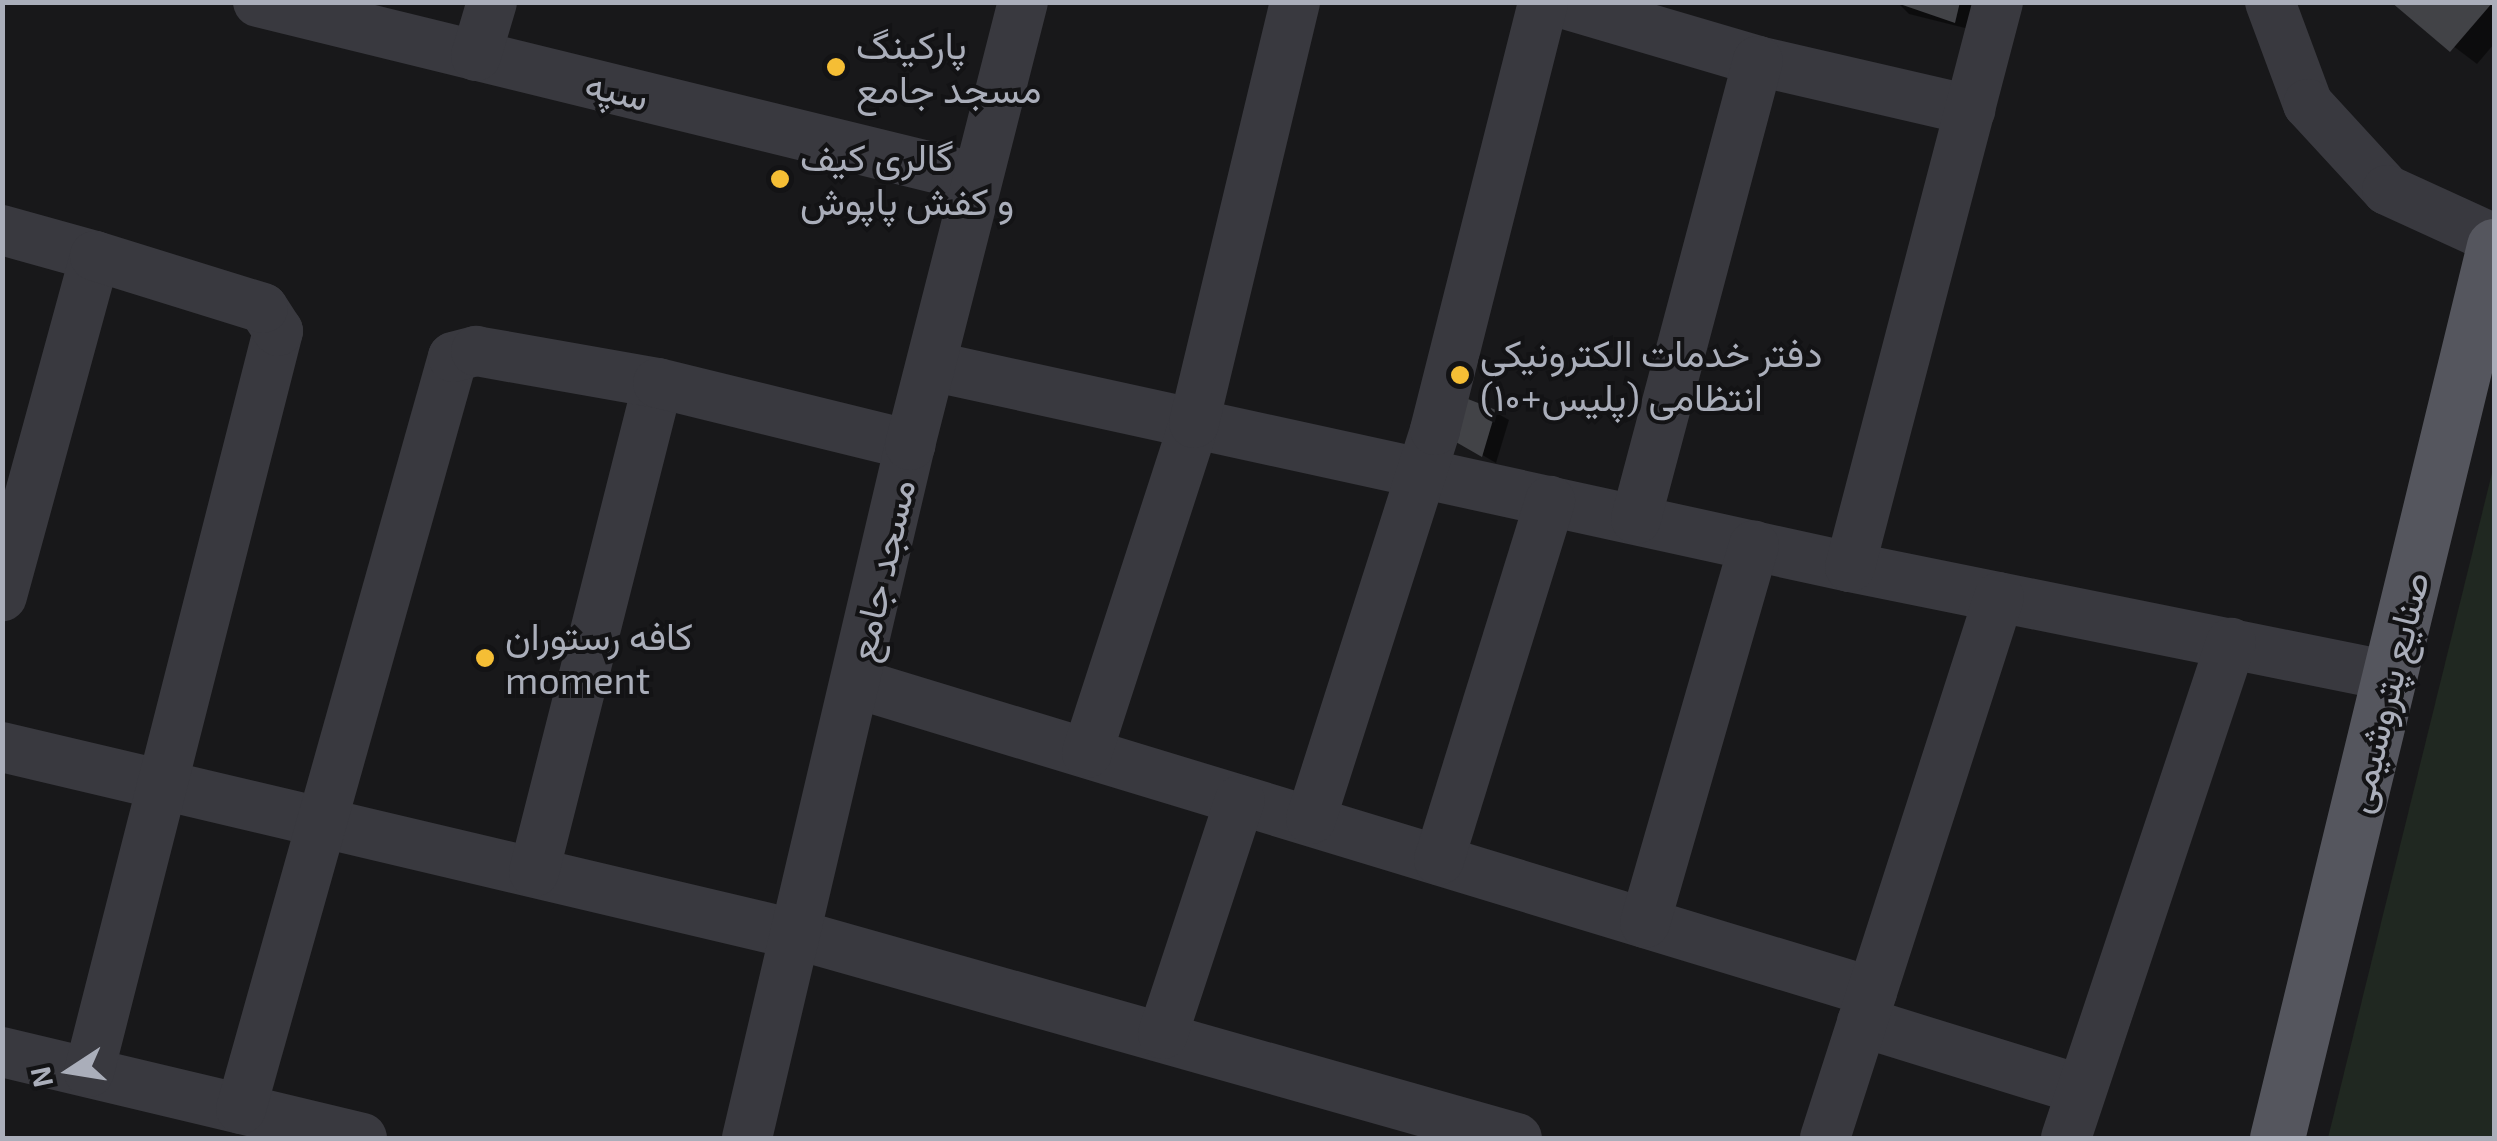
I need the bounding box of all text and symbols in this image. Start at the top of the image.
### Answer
place label: پارکینگ مسجد جامع [856,22,1041,111]
marker: پارکینگ مسجد جامع [825,56,847,78]
street label: سپه [581,60,653,120]
place label: گالری کیف و کفش پاپوش [800,134,1014,223]
marker: گالری کیف و کفش پاپوش [769,168,791,190]
place label: دفتر خدمات الکترونیکی انتظامی (پلیس+۱۰) [1480,330,1822,419]
marker: دفتر خدمات الکترونیکی انتظامی (پلیس+۱۰) [1449,364,1471,386]
street label: مسجد جامع [838,475,924,665]
street label: صنایع پتروشیمی [2334,567,2438,817]
place label: کافه رستوران moment [505,613,693,702]
marker: کافه رستوران moment [474,647,496,669]
north arrow [20,1021,120,1121]
text: N [22,1064,59,1091]

